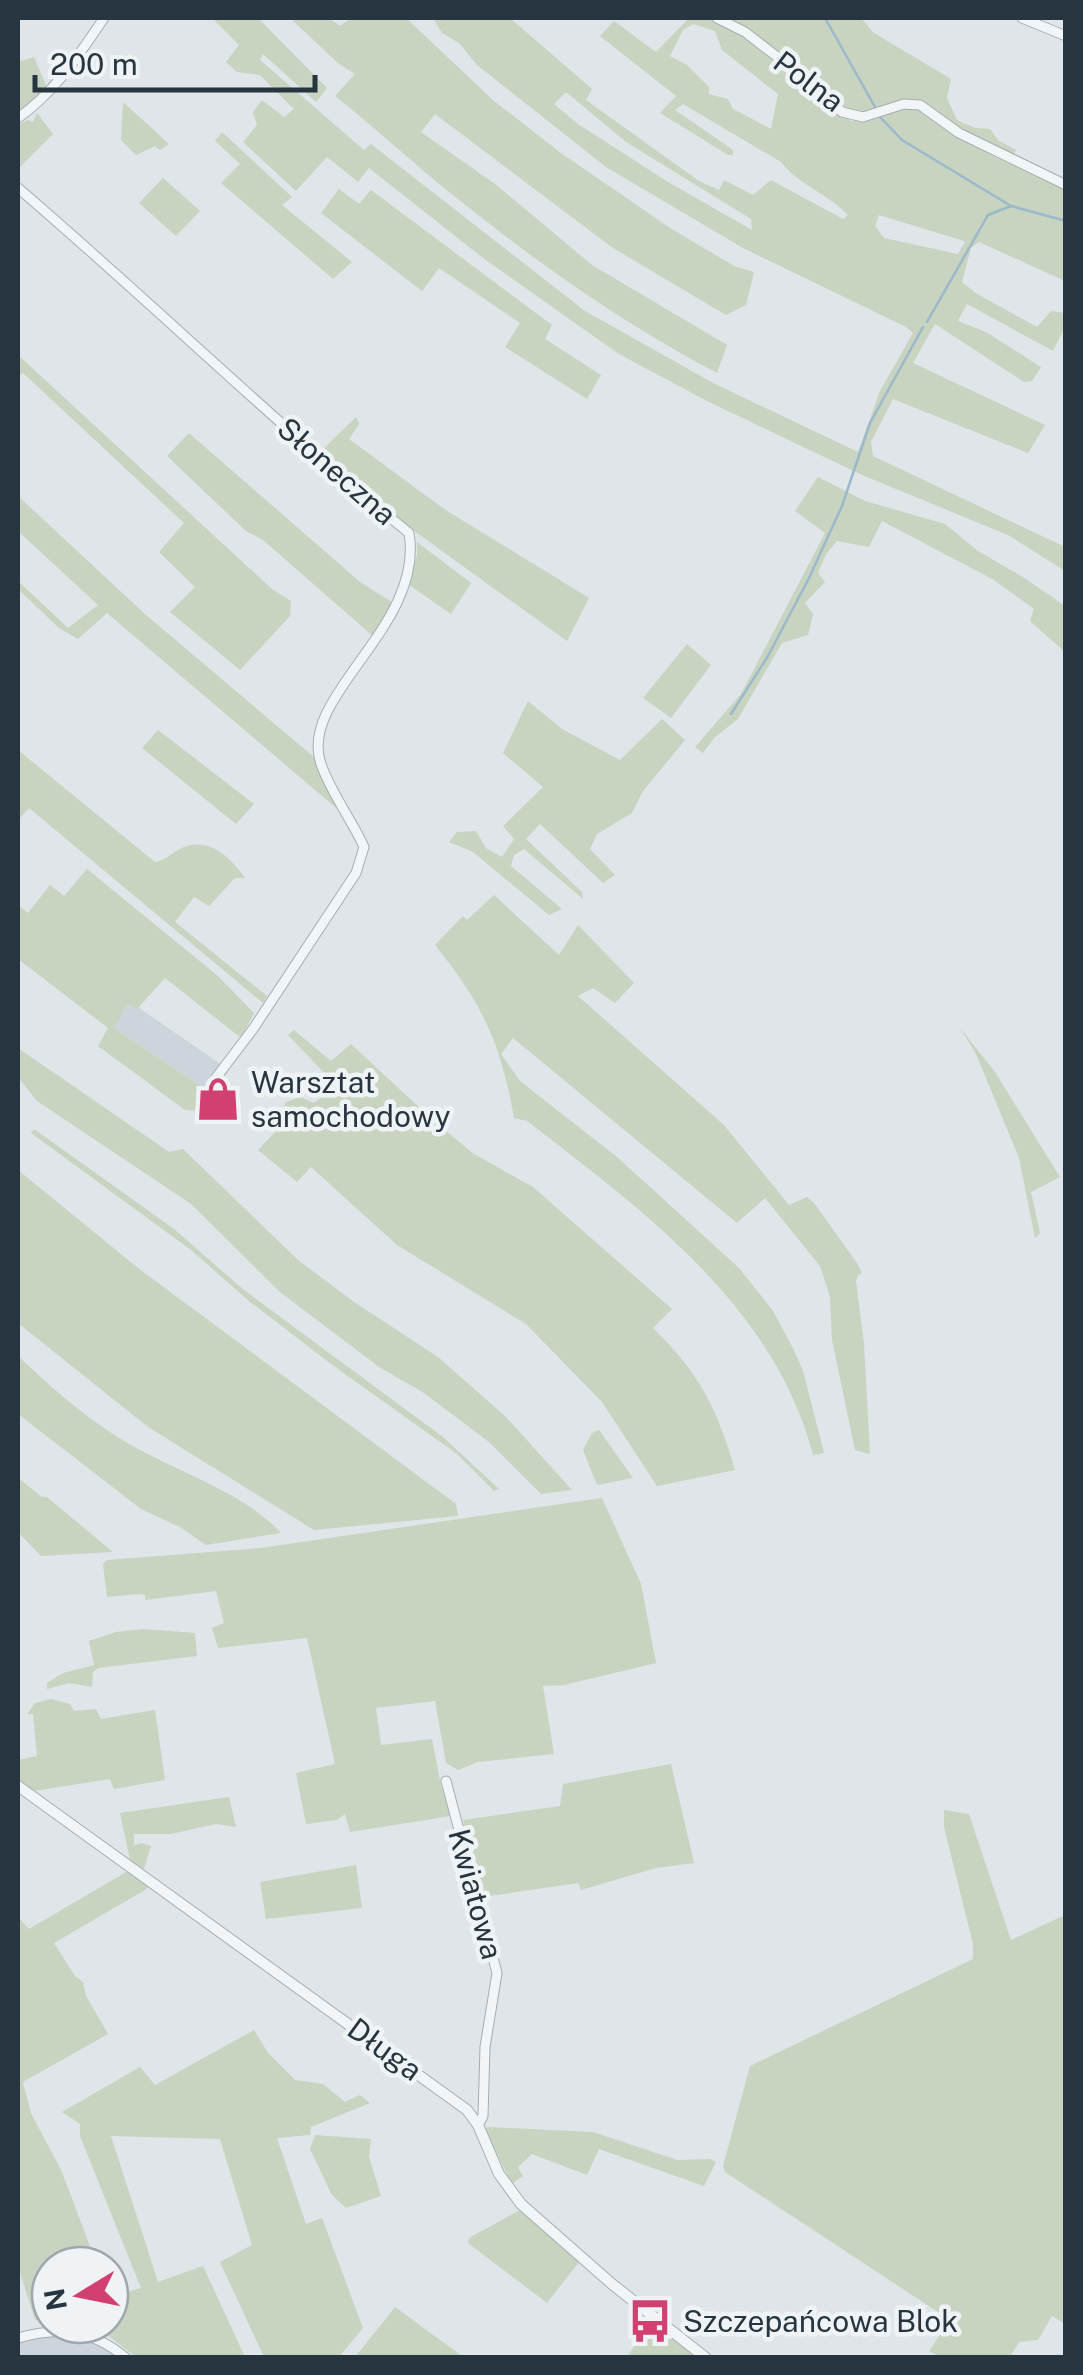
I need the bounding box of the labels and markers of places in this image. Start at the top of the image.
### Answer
place label: Warsztat samochodowy [251,1064,451,1134]
shop icon: Warsztat samochodowy [194,1075,242,1123]
bus stop icon: Szczepańcowa Blok [626,2297,674,2345]
place label: Szczepańcowa Blok [683,2303,958,2339]

